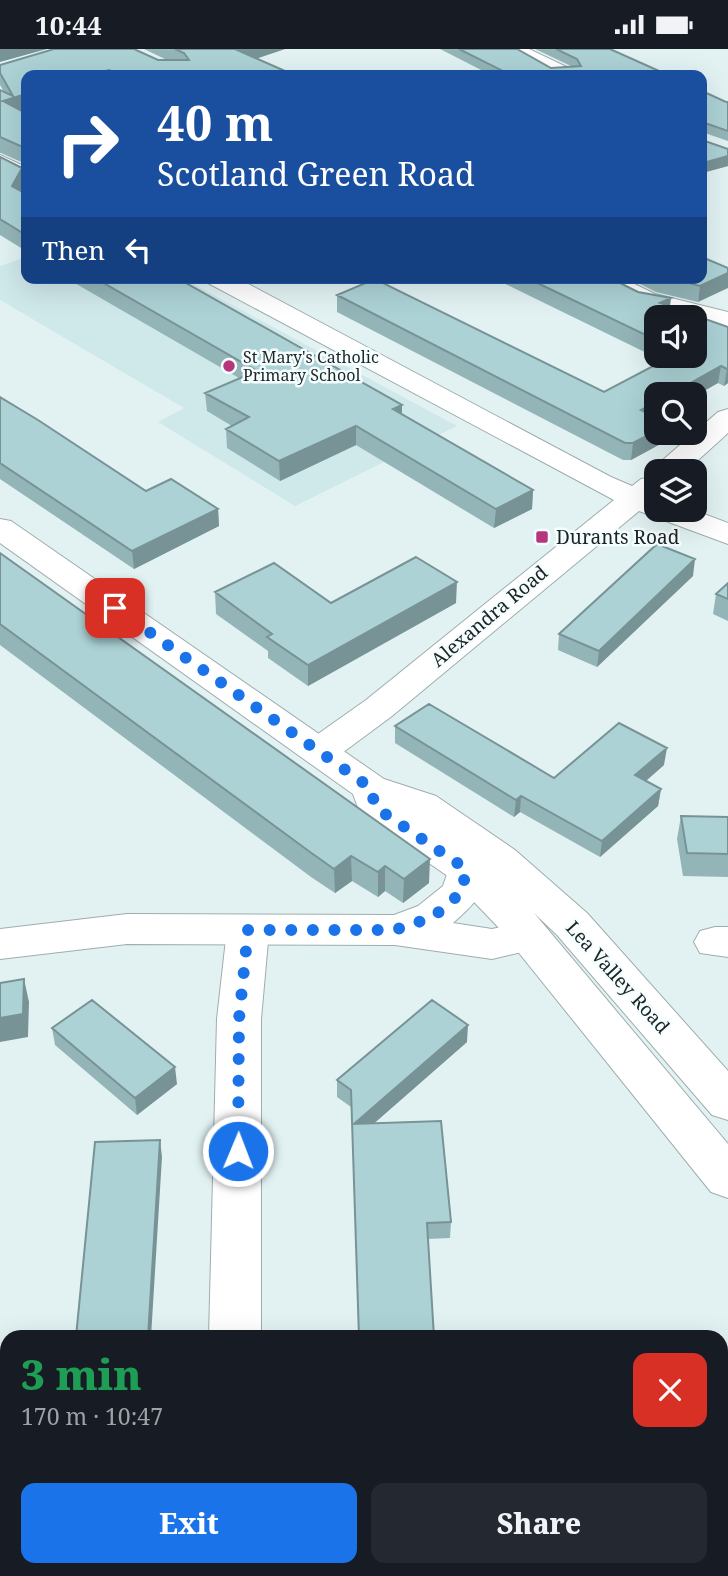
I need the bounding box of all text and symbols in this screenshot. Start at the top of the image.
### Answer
text: 10:44 [35,7,102,43]
text: 40 m [157,89,273,155]
icon: right [42,98,133,189]
text: Scotland Green Road [157,152,475,195]
icon: left [119,231,157,269]
text: Then [42,232,105,268]
map controls [644,305,707,522]
button: sound [644,305,707,368]
place label: St Mary's Catholic Primary School [243,346,379,386]
marker: St Mary's Catholic Primary School [221,358,237,374]
button: search [644,382,707,445]
button: layers [644,459,707,522]
place label: Durants Road [556,524,680,550]
marker: Durants Road [534,529,550,545]
street label: Alexandra Road [425,559,553,673]
pin [85,578,145,638]
icon: arrive [96,589,134,627]
street label: Lea Valley Road [560,915,676,1039]
position arrow [201,1114,275,1188]
text: 3 min [21,1345,142,1402]
button: close [633,1353,707,1427]
text: 170 m · 10:47 [21,1400,163,1432]
button: Exit [21,1483,357,1563]
button: Share [371,1483,707,1563]

